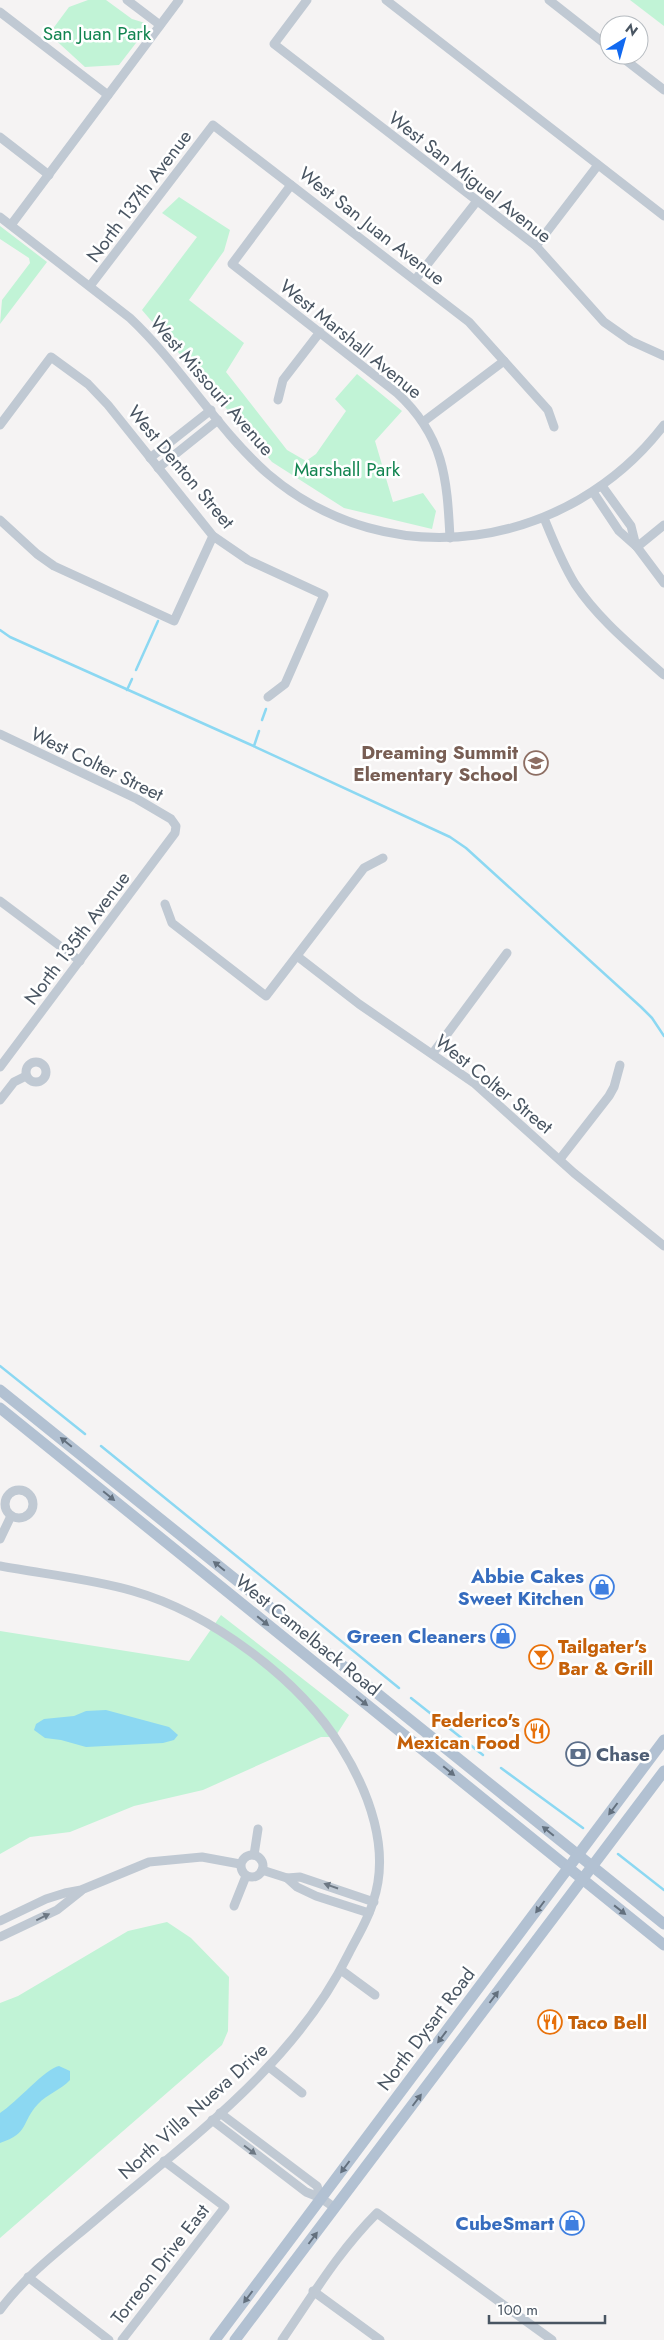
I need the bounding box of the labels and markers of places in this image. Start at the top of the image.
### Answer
place label: Dreaming Summit Elementary School [353,739,518,788]
school or university icon: Dreaming Summit Elementary School [523,750,549,776]
place label: Abbie Cakes Sweet Kitchen [458,1563,584,1612]
shop icon: Abbie Cakes Sweet Kitchen [589,1574,615,1600]
place label: Green Cleaners [347,1623,486,1650]
shop icon: Green Cleaners [490,1623,516,1649]
place label: Tailgater's Bar & Grill [558,1633,653,1682]
bar icon: Tailgater's Bar & Grill [528,1644,554,1670]
place label: Federico's Mexican Food [397,1707,520,1756]
restaurant icon: Federico's Mexican Food [524,1718,550,1744]
bank icon: Chase [565,1741,591,1767]
place label: Chase [596,1741,650,1768]
restaurant icon: Taco Bell [537,2009,563,2035]
place label: Taco Bell [568,2009,647,2036]
place label: CubeSmart [456,2210,554,2237]
shop icon: CubeSmart [559,2210,585,2236]

